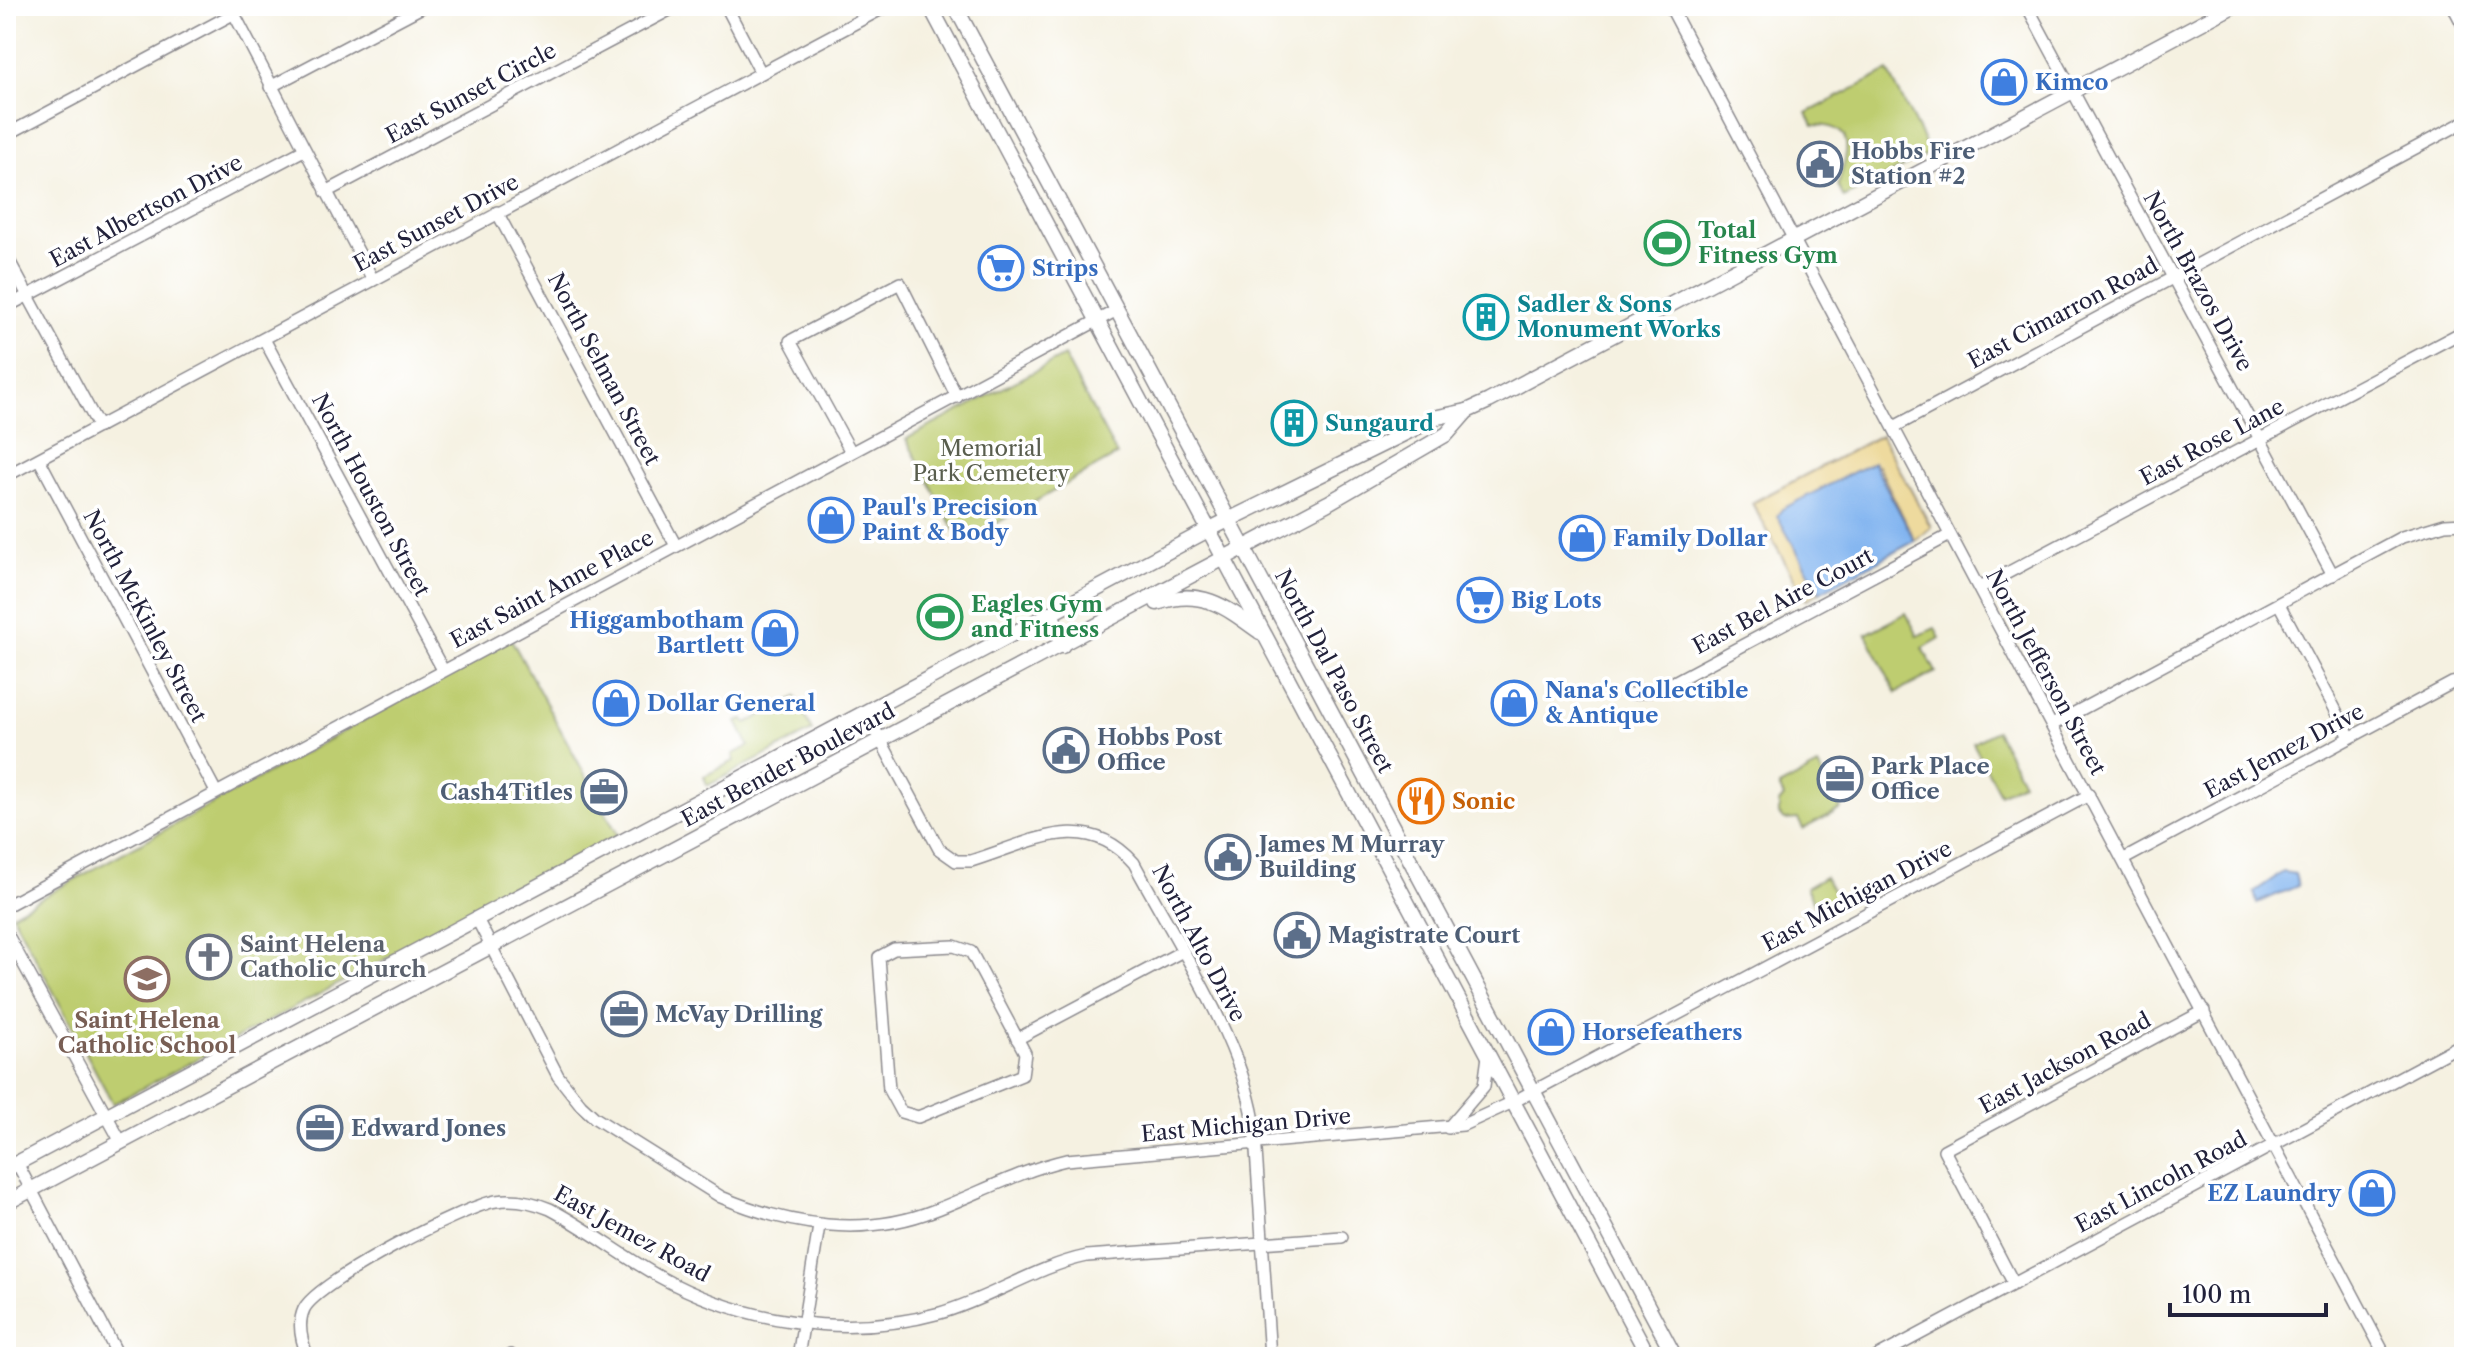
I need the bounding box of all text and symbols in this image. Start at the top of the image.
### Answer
street label: East Sunset Circle [381,37,561,149]
shop icon: Kimco [1980,58,2028,106]
place label: Kimco [2035,69,2108,96]
place label: Hobbs Fire Station #2 [1851,138,1975,190]
public building icon: Hobbs Fire Station #2 [1796,140,1844,188]
street label: East Albertson Drive [45,149,247,273]
street label: East Sunset Drive [349,168,523,278]
street label: North Brazos Drive [2137,186,2259,376]
place label: Total Fitness Gym [1698,217,1838,269]
sports icon: Total Fitness Gym [1643,219,1691,267]
supermarket icon: Strips [977,244,1025,292]
street label: East Cimarron Road [1963,251,2163,375]
place label: Strips [1032,255,1098,282]
street label: North Selman Street [542,268,666,470]
place label: Sadler & Sons Monument Works [1517,291,1721,343]
building icon: Sadler & Sons Monument Works [1462,293,1510,341]
street label: North Houston Street [306,389,436,601]
street label: East Rose Lane [2135,393,2289,491]
building icon: Sungaurd [1270,399,1318,447]
place label: Sungaurd [1325,410,1434,437]
park label: Memorial Park Cemetery [913,435,1070,487]
place label: Paul's Precision Paint & Body [862,494,1038,546]
shop icon: Paul's Precision Paint & Body [807,496,855,544]
street label: North McKinley Street [77,505,213,727]
shop icon: Family Dollar [1558,514,1606,562]
street label: East Saint Anne Place [446,524,658,654]
place label: Family Dollar [1613,525,1768,552]
street label: East Bel Aire Court [1688,542,1878,660]
street label: North Dal Paso Street [1269,565,1399,778]
street label: North Jefferson Street [1980,565,2112,780]
supermarket icon: Big Lots [1456,576,1504,624]
place label: Big Lots [1511,587,1602,614]
place label: Eagles Gym and Fitness [971,591,1103,643]
sports icon: Eagles Gym and Fitness [916,593,964,641]
place label: Higgambotham Bartlett [569,607,744,659]
shop icon: Higgambotham Bartlett [751,609,799,657]
place label: Nana's Collectible & Antique [1545,677,1748,729]
shop icon: Dollar General [592,679,640,727]
shop icon: Nana's Collectible & Antique [1490,679,1538,727]
place label: Dollar General [647,690,816,717]
street label: East Bender Boulevard [677,697,899,833]
street label: East Jemez Drive [2200,698,2368,804]
place label: Hobbs Post Office [1097,724,1223,776]
public building icon: Hobbs Post Office [1042,726,1090,774]
place label: Park Place Office [1871,753,1990,805]
office icon: Park Place Office [1816,755,1864,803]
office icon: Cash4Titles [580,768,628,816]
restaurant icon: Sonic [1397,777,1445,825]
place label: Cash4Titles [440,779,573,806]
place label: Sonic [1452,788,1515,815]
place label: James M Murray Building [1255,831,1445,883]
public building icon: James M Murray Building [1204,833,1252,881]
street label: East Michigan Drive [1758,835,1956,957]
street label: North Alto Drive [1146,860,1252,1026]
public building icon: Magistrate Court [1273,911,1321,959]
place label: Magistrate Court [1328,922,1520,949]
place label: Saint Helena Catholic Church [240,931,427,983]
church icon: Saint Helena Catholic Church [185,933,233,981]
school or university icon: Saint Helena Catholic School [123,955,171,1003]
office icon: McVay Drilling [600,990,648,1038]
place label: McVay Drilling [655,1001,824,1028]
street label: East Jackson Road [1975,1006,2155,1120]
place label: Saint Helena Catholic School [58,1007,237,1059]
shop icon: Horsefeathers [1527,1008,1575,1056]
place label: Horsefeathers [1582,1019,1743,1046]
street label: East Michigan Drive [1140,1102,1352,1148]
office icon: Edward Jones [296,1104,344,1152]
place label: Edward Jones [351,1115,506,1142]
street label: East Lincoln Road [2071,1125,2251,1239]
shop icon: EZ Laundry [2348,1169,2396,1217]
street label: East Jemez Road [549,1180,715,1288]
place label: EZ Laundry [2207,1180,2341,1207]
scale bar [2170,1267,2326,1317]
text: 100 m [2182,1280,2251,1309]

